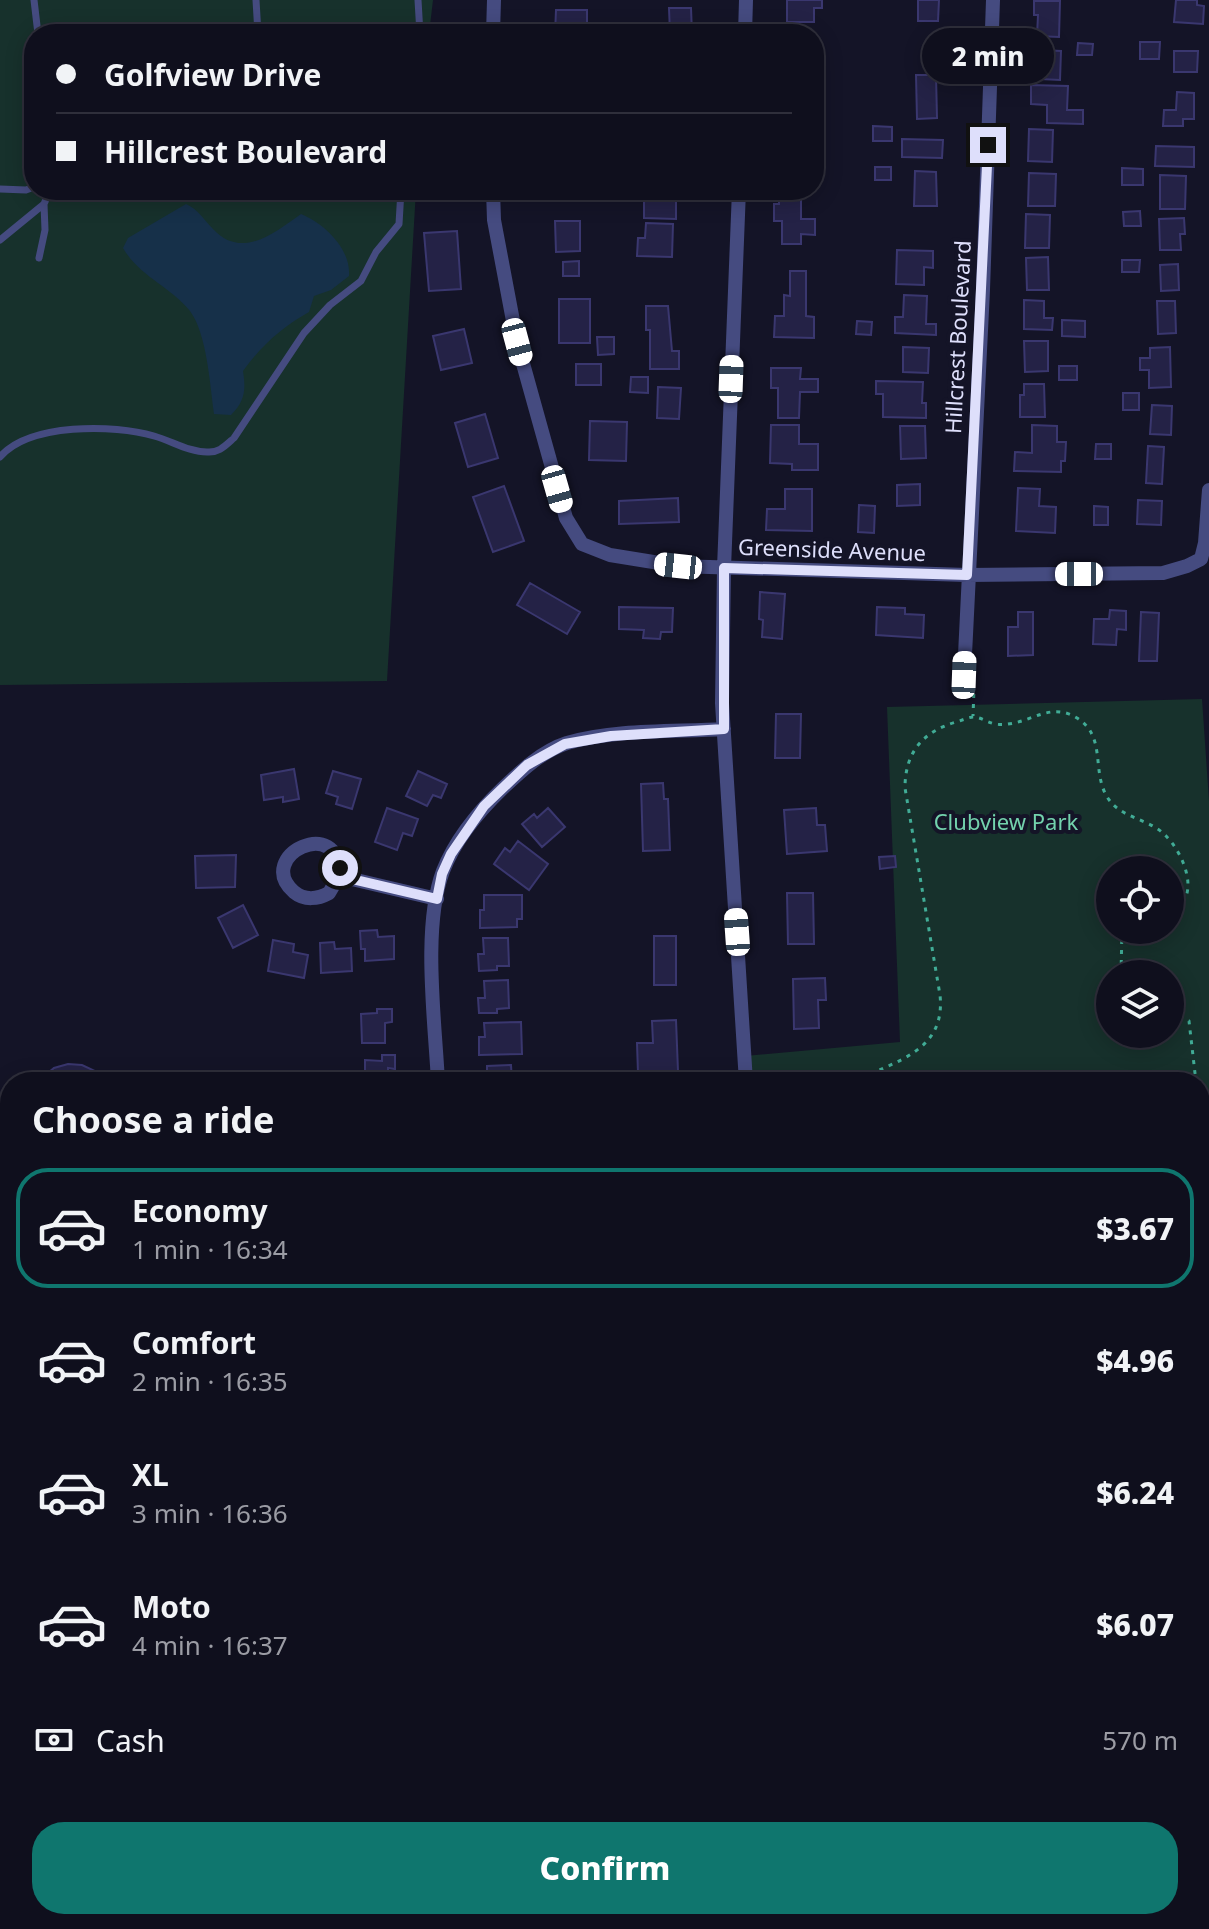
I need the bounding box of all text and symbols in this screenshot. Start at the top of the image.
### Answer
callout: 2 min [922,29,1054,85]
text: 2 min [952,38,1024,74]
text: Golfview Drive [104,54,321,95]
route end [970,127,1006,163]
text: Hillcrest Boulevard [104,131,387,172]
street label: Hillcrest Boulevard [937,239,977,435]
car [499,316,535,368]
car [718,355,744,403]
car [539,463,575,515]
street label: Greenside Avenue [737,531,927,567]
car [653,552,703,580]
car [1055,562,1103,586]
car [951,651,977,699]
park label: Clubview Park [934,806,1079,836]
route start [322,850,358,886]
map controls [1096,856,1184,1048]
button: locate [1096,856,1184,944]
car [723,907,751,957]
button: layers [1096,960,1184,1048]
text: Choose a ride [32,1095,274,1144]
text: Economy [132,1190,268,1231]
icon: car [36,1192,108,1264]
text: $3.67 [1096,1208,1174,1249]
text: 1 min · 16:34 [132,1231,288,1267]
text: Comfort [132,1322,256,1363]
icon: car [36,1324,108,1396]
text: $4.96 [1096,1340,1174,1381]
text: 2 min · 16:35 [132,1363,288,1399]
text: XL [132,1454,169,1495]
icon: car [36,1456,108,1528]
text: $6.24 [1096,1472,1174,1513]
text: 3 min · 16:36 [132,1495,288,1531]
text: Moto [132,1586,211,1627]
icon: car [36,1588,108,1660]
text: $6.07 [1096,1604,1174,1645]
text: 4 min · 16:37 [132,1627,288,1663]
icon: cash [32,1718,76,1762]
text: Cash [96,1720,165,1761]
text: 570 m [1102,1722,1178,1758]
button: Confirm [32,1822,1178,1914]

